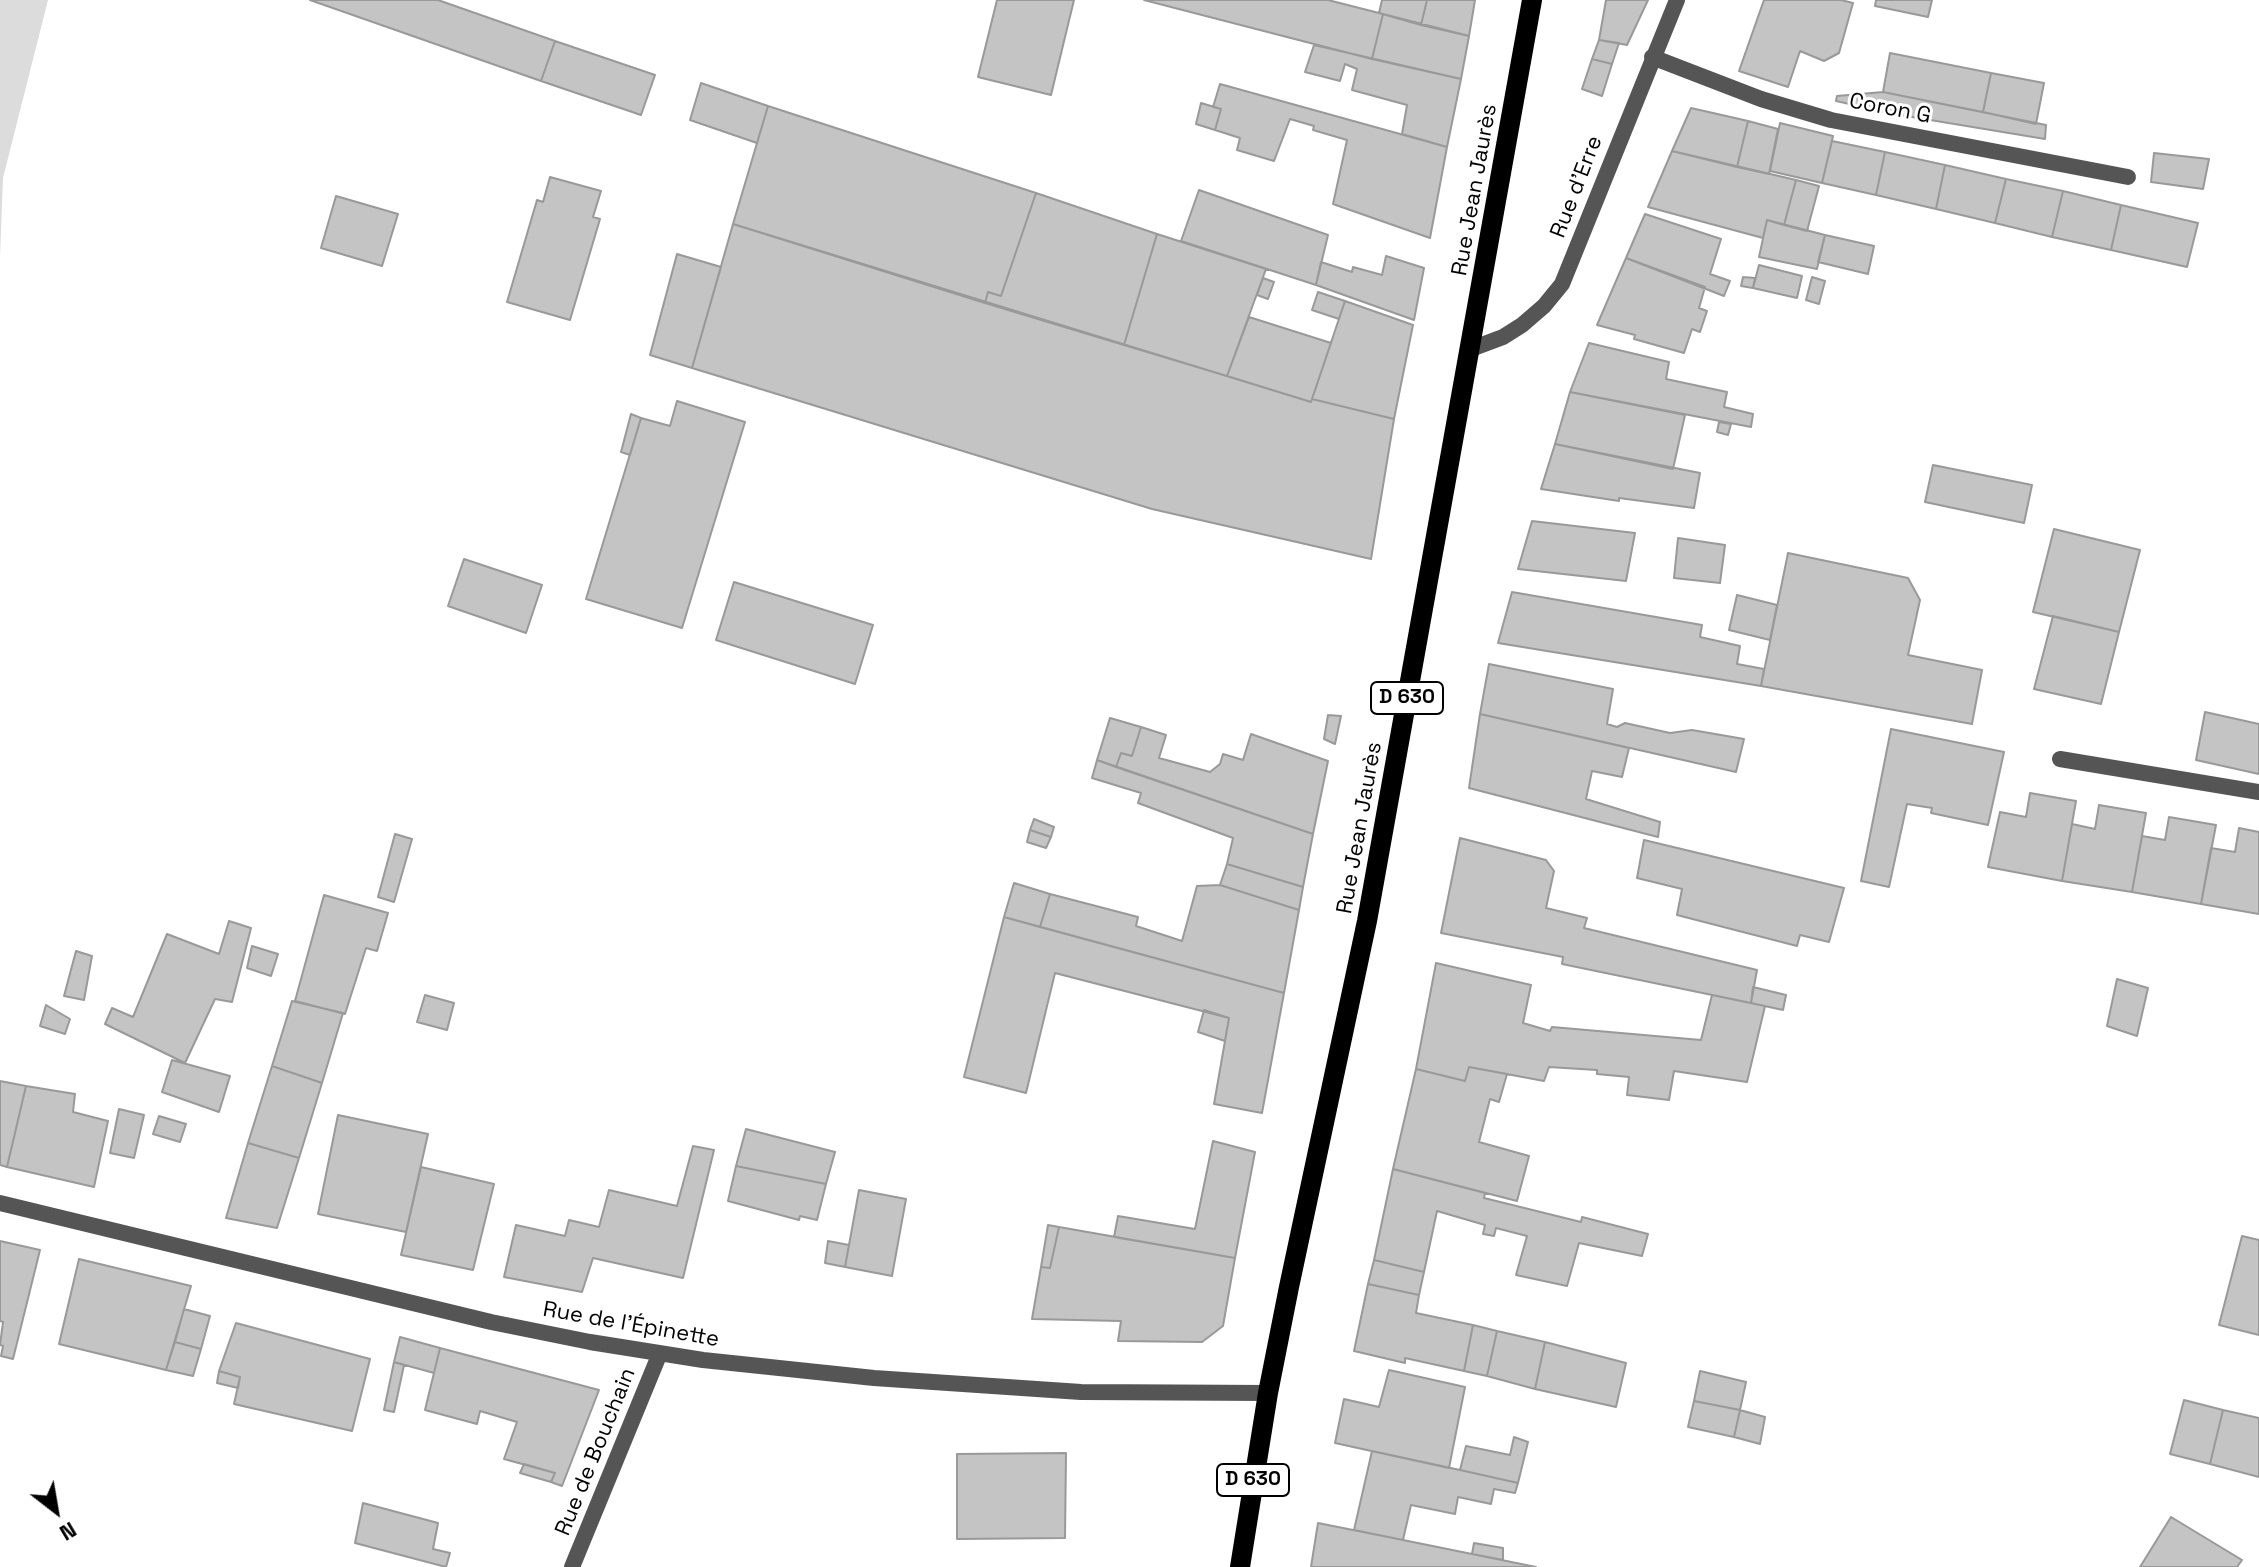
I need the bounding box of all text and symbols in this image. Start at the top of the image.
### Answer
street label: Coron G [1847,88,1933,130]
street label: Rue Jean Jaurès [1447,102,1503,278]
street label: Rue d'Erre [1545,132,1609,242]
road number: D 630 [1371,682,1443,714]
street label: Rue Jean Jaurès [1332,740,1388,916]
street label: Rue de l'Épinette [541,1297,721,1353]
street label: Rue de Bouchain [550,1364,642,1540]
road number: D 630 [1217,1464,1289,1496]
north arrow [16,1471,96,1551]
text: N [55,1516,82,1547]

